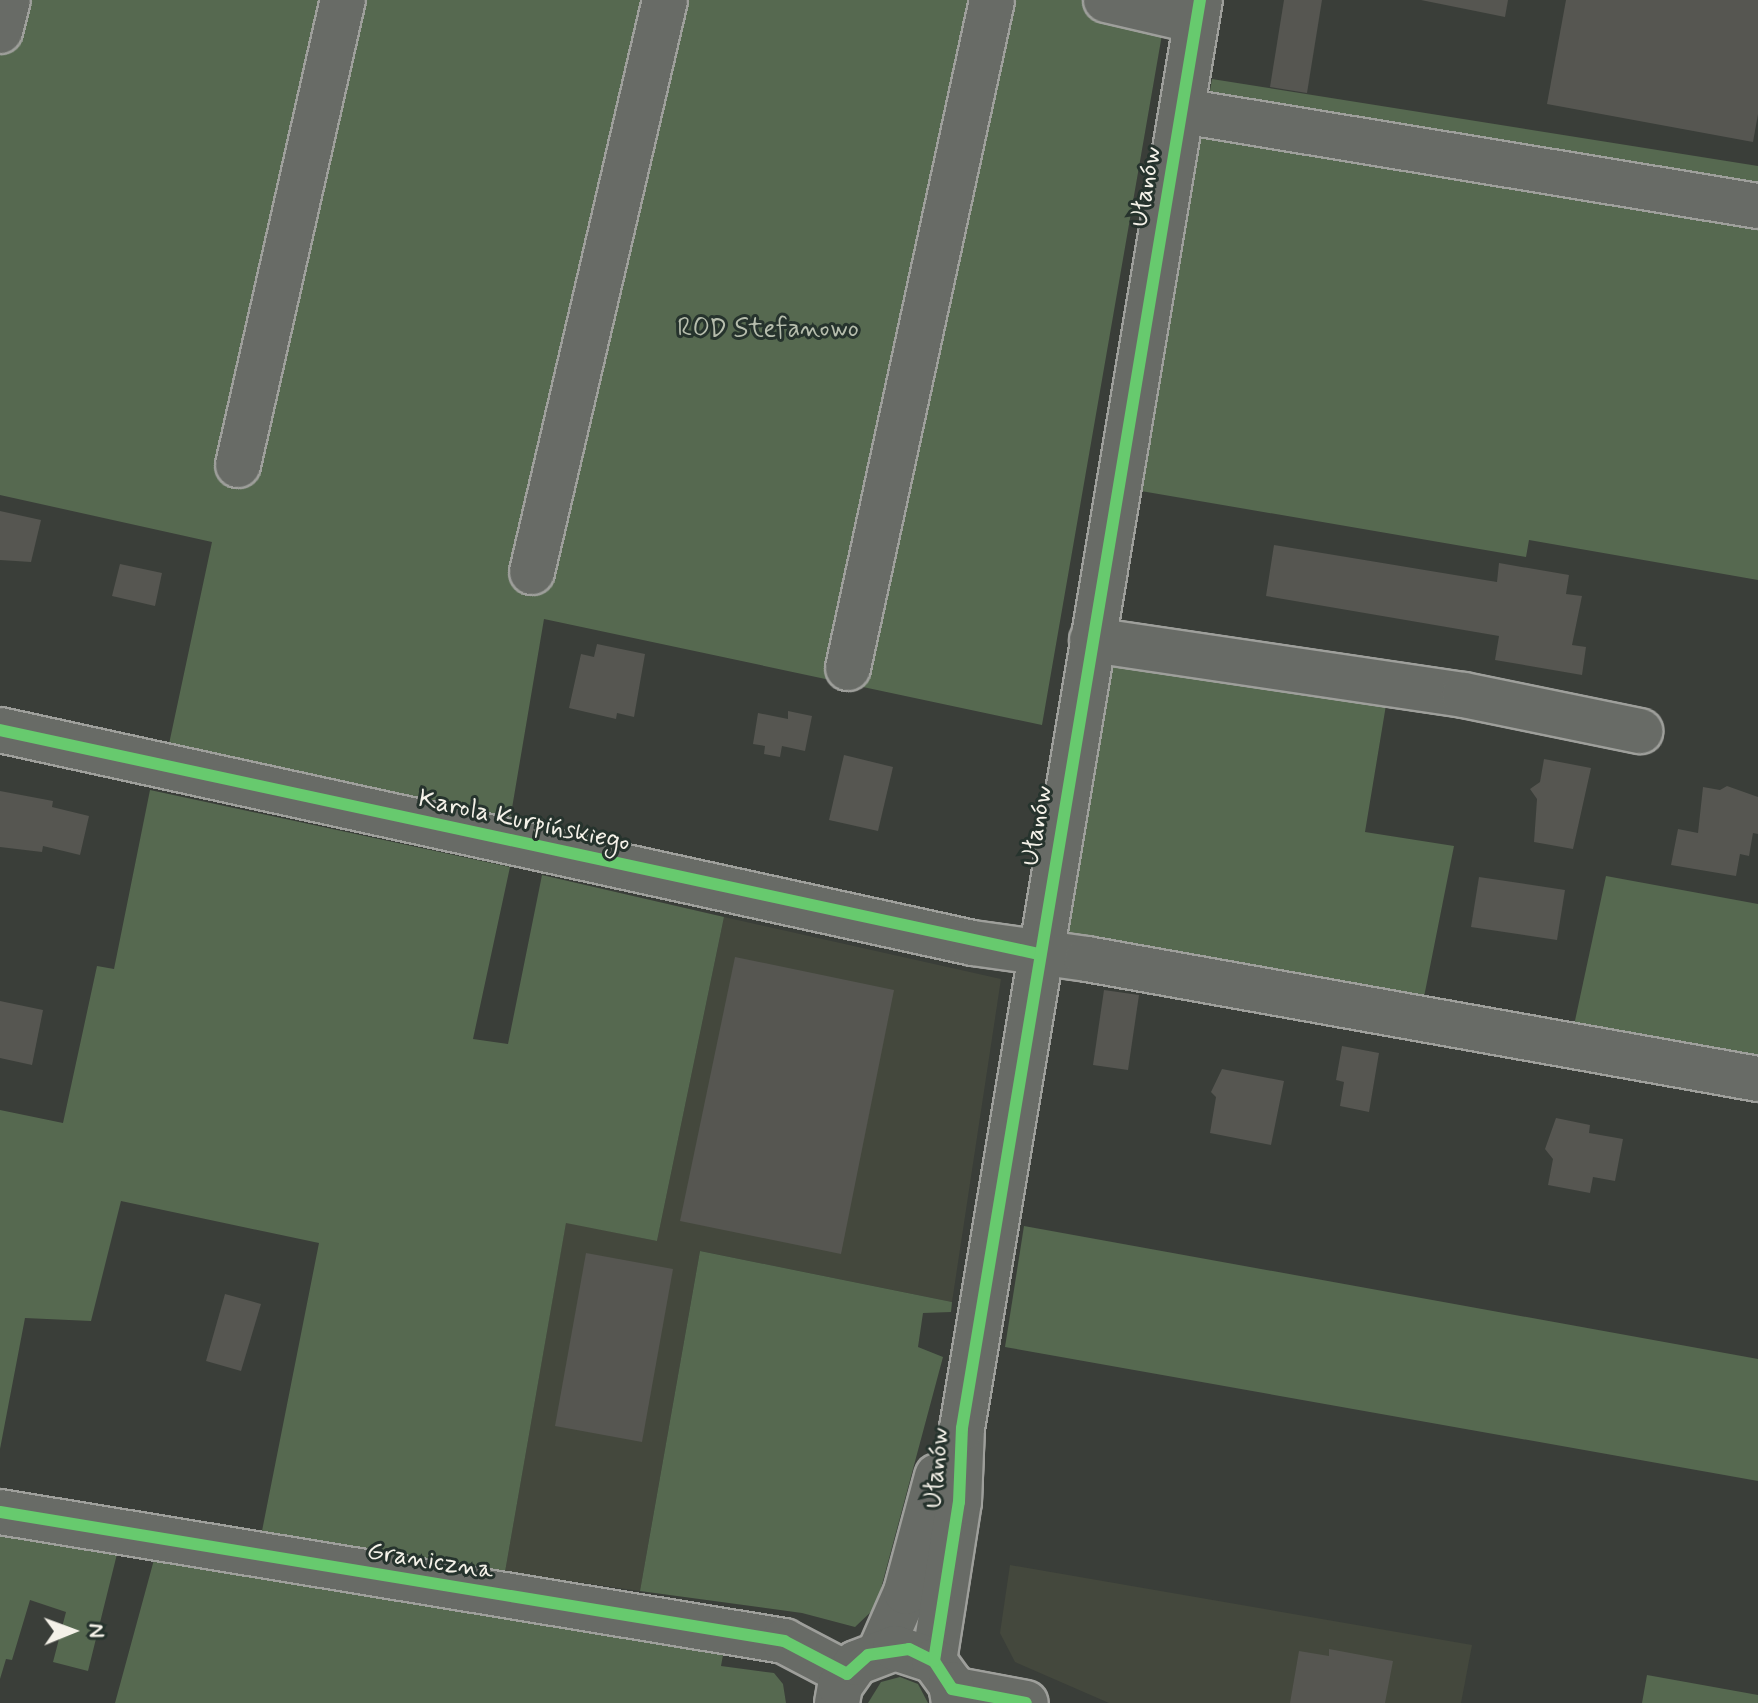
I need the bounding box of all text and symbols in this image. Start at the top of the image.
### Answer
street label: Ułanów [1125,144,1169,230]
park label: ROD Stefanowo [684,314,852,346]
street label: Ułanów [1016,783,1060,869]
street label: Karola Kurpińskiego [414,784,634,860]
street label: Ułanów [919,1426,957,1510]
street label: Graniczna [365,1537,495,1587]
north arrow [32,1591,112,1671]
text: N [82,1623,110,1638]

